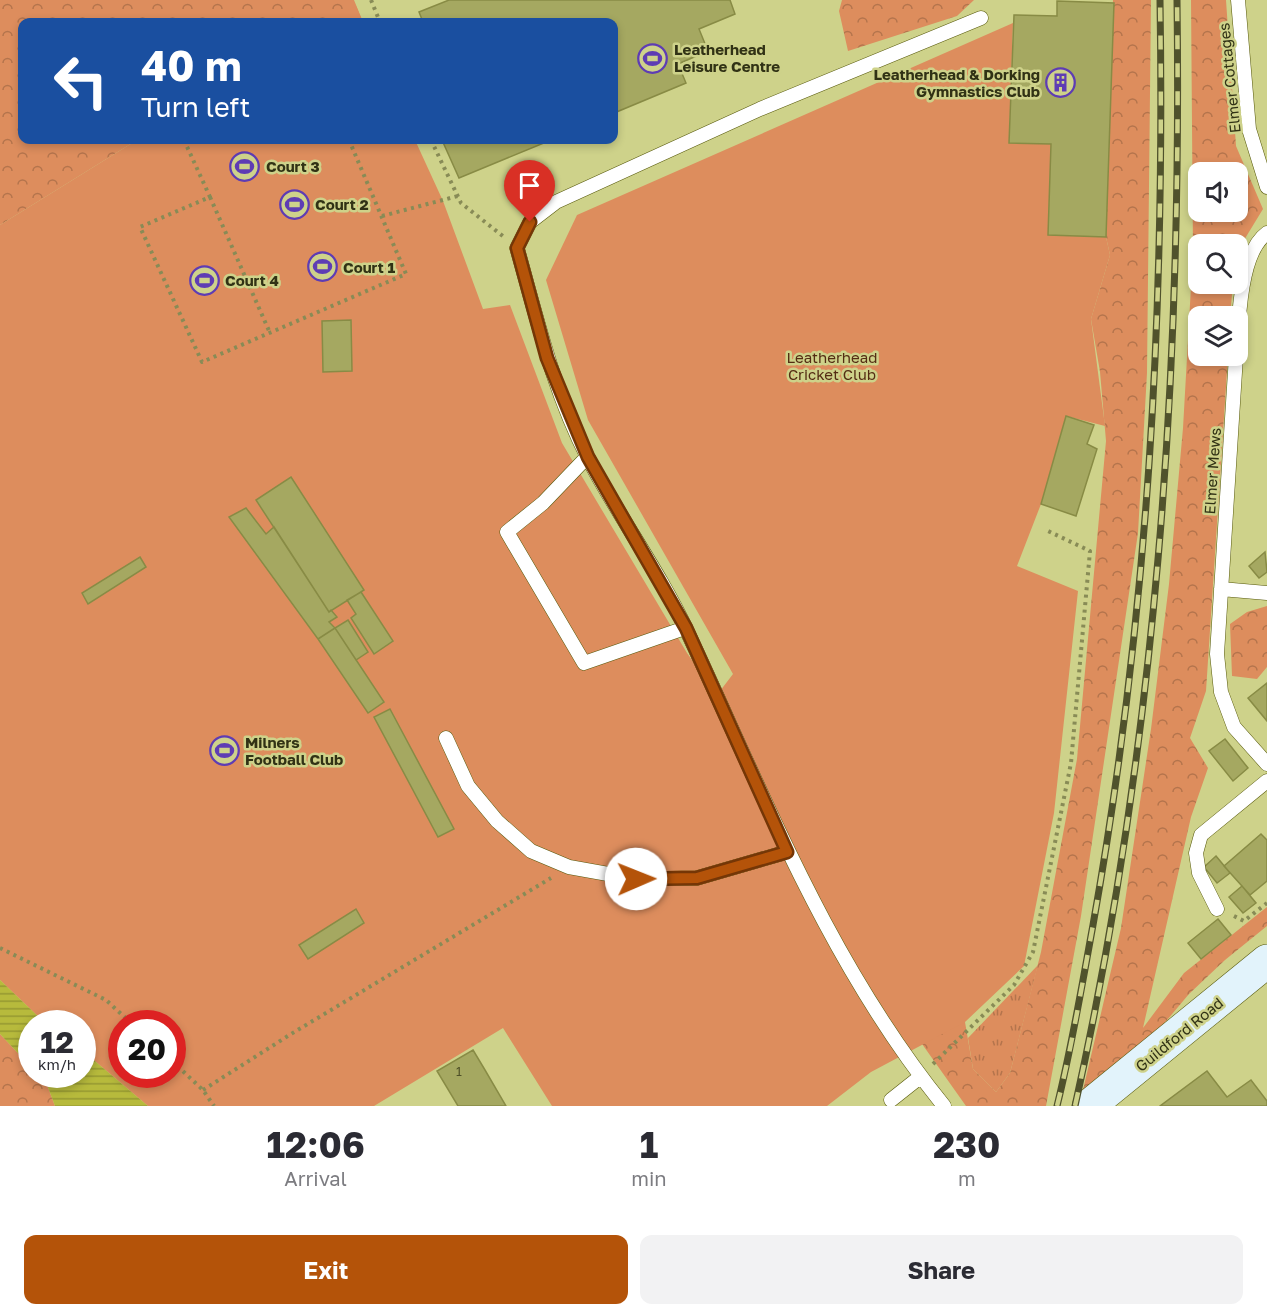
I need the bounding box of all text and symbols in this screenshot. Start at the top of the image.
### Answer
street label: Elmer Cottages [1214,22,1244,134]
text: 40 m [141,40,242,90]
place label: Leatherhead Leisure Centre [674,40,780,75]
icon: left [42,42,120,120]
sports icon: Leatherhead Leisure Centre [637,42,669,74]
place label: Leatherhead & Dorking Gymnastics Club [873,65,1040,100]
building icon: Leatherhead & Dorking Gymnastics Club [1045,67,1077,99]
text: Turn left [141,91,250,123]
sports icon: Court 3 [229,150,261,182]
place label: Court 3 [266,157,320,175]
pin [504,160,555,222]
map controls [1188,162,1248,366]
button: sound [1188,162,1248,222]
icon: arrive [513,169,546,202]
sports icon: Court 2 [278,188,310,220]
place label: Court 2 [315,195,369,213]
button: search [1188,234,1248,294]
sports icon: Court 1 [306,251,338,283]
place label: Court 1 [343,258,395,276]
sports icon: Court 4 [188,264,220,296]
place label: Court 4 [225,271,279,289]
button: layers [1188,306,1248,366]
park label: Leatherhead Cricket Club [787,348,877,383]
street label: Elmer Mews [1200,427,1224,515]
place label: Milners Football Club [245,733,343,768]
sports icon: Milners Football Club [208,735,240,767]
position arrow [604,847,668,911]
street label: Guildford Road [1132,993,1226,1075]
speed limit sign: 20 [108,1010,186,1088]
text: 12 [40,1024,74,1060]
text: km/h [38,1055,76,1073]
house number: 1 [456,1064,462,1079]
text: 12:06 [267,1123,365,1166]
text: 1 [640,1123,658,1166]
text: 230 [933,1123,1000,1166]
text: Arrival [284,1166,347,1190]
text: min [631,1166,667,1190]
text: m [958,1166,976,1190]
button: Exit [24,1235,628,1304]
button: Share [640,1235,1243,1304]

